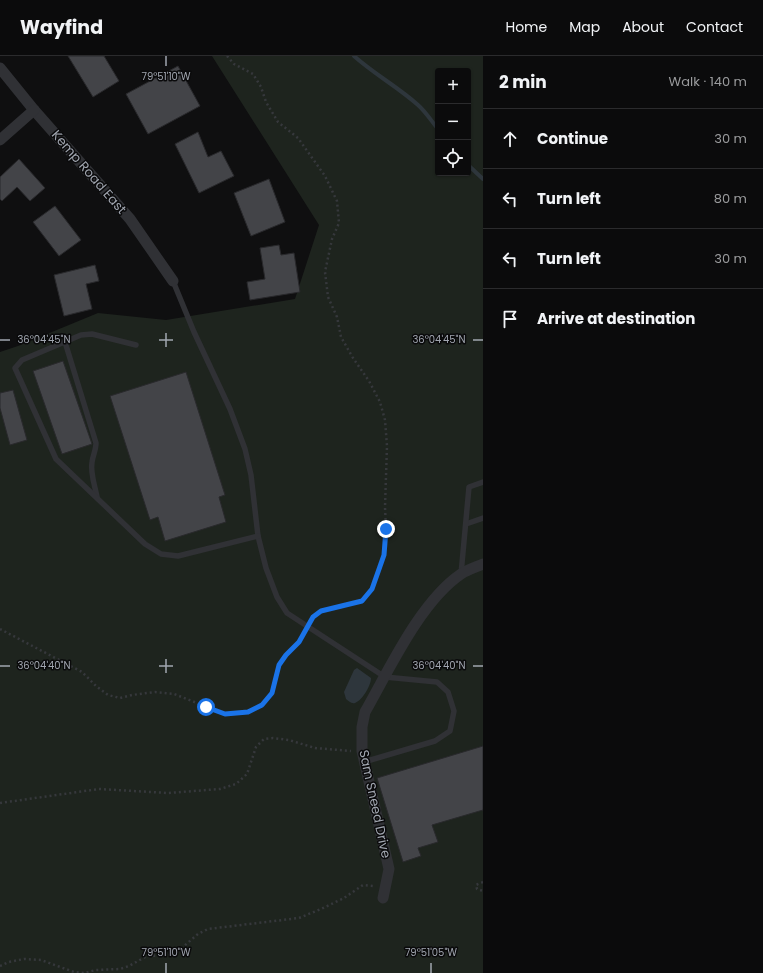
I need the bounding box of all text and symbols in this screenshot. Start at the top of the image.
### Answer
text: Wayfind [20,14,103,41]
text: Home [505,17,547,37]
text: Map [569,17,600,37]
text: About [622,17,664,37]
text: Contact [686,17,743,37]
map controls [435,68,471,176]
button: + [435,68,471,104]
text: 79°51'10"W [141,69,191,84]
text: 2 min [499,70,547,94]
text: Walk · 140 m [669,72,747,91]
button: − [435,104,471,140]
street label: Kemp Road East [47,126,131,218]
icon: ahead [499,128,521,150]
text: Continue [537,128,608,149]
text: 30 m [714,129,747,148]
button: locate [435,140,471,176]
icon: left [499,188,521,210]
text: Turn left [537,188,601,209]
text: 80 m [714,189,747,208]
icon: left [499,248,521,270]
text: Turn left [537,248,601,269]
text: 30 m [714,249,747,268]
icon: arrive [499,308,521,330]
text: Arrive at destination [537,308,695,329]
text: 36°04'45"N [17,332,71,347]
text: 36°04'45"N [412,332,466,347]
route end [377,520,395,538]
text: 36°04'40"N [17,658,71,673]
text: 36°04'40"N [412,658,466,673]
route start [197,698,215,716]
street label: Sam Sneed Drive [354,748,396,860]
text: 79°51'10"W [141,945,191,960]
text: 79°51'05"W [405,945,457,960]

